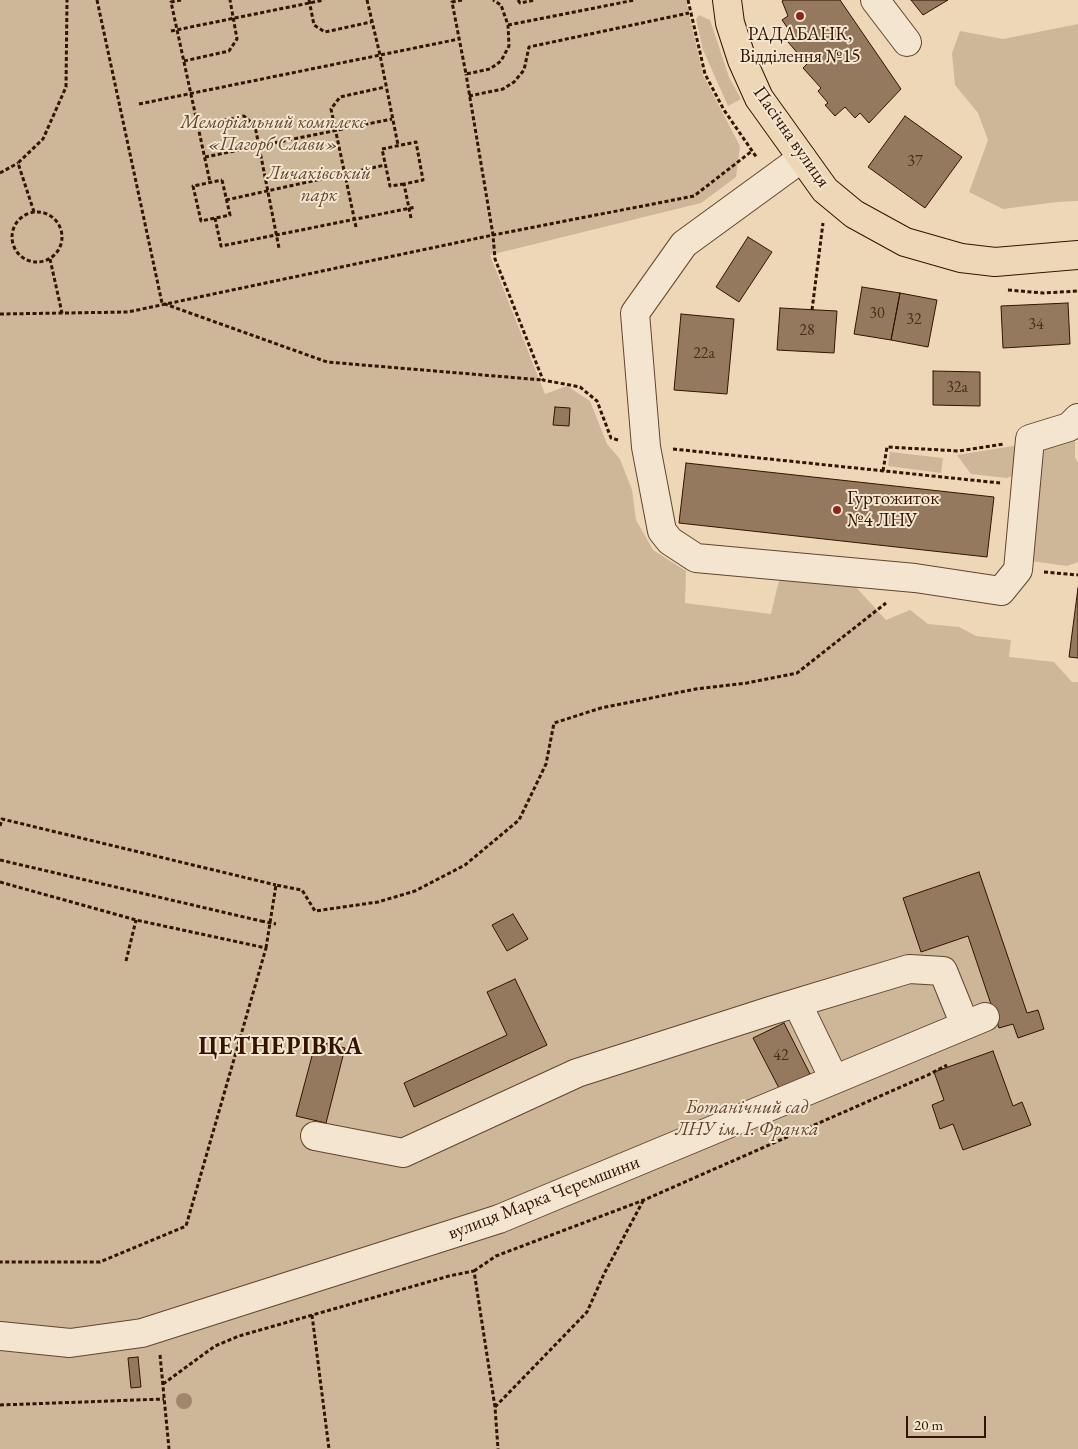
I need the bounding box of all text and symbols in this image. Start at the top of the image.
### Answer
marker: РАДАБАНК, Відділення №15 [794,10,806,22]
place label: РАДАБАНК, Відділення №15 [739,24,861,68]
street label: Пасічна вулиця [748,82,834,192]
park label: Меморіальний комплекс «Пагорб Слави» [180,112,366,156]
house number: 37 [907,152,923,172]
park label: Личаківський парк [267,163,371,207]
house number: 30 [869,304,885,324]
house number: 32 [906,310,922,330]
house number: 34 [1028,315,1044,335]
house number: 28 [799,321,815,341]
house number: 22а [693,344,715,364]
house number: 32а [946,378,968,398]
place label: Гуртожиток №4 ЛНУ [847,488,939,532]
marker: Гуртожиток №4 ЛНУ [831,504,843,516]
district label: ЦЕТНЕРІВКА [197,1033,365,1061]
house number: 42 [773,1046,789,1066]
park label: Ботанічний сад ЛНУ ім. І. Франка [675,1097,819,1141]
street label: вулиця Марка Черемшини [445,1151,643,1245]
scale bar [908,1406,988,1438]
text: 20 m [914,1415,943,1434]

